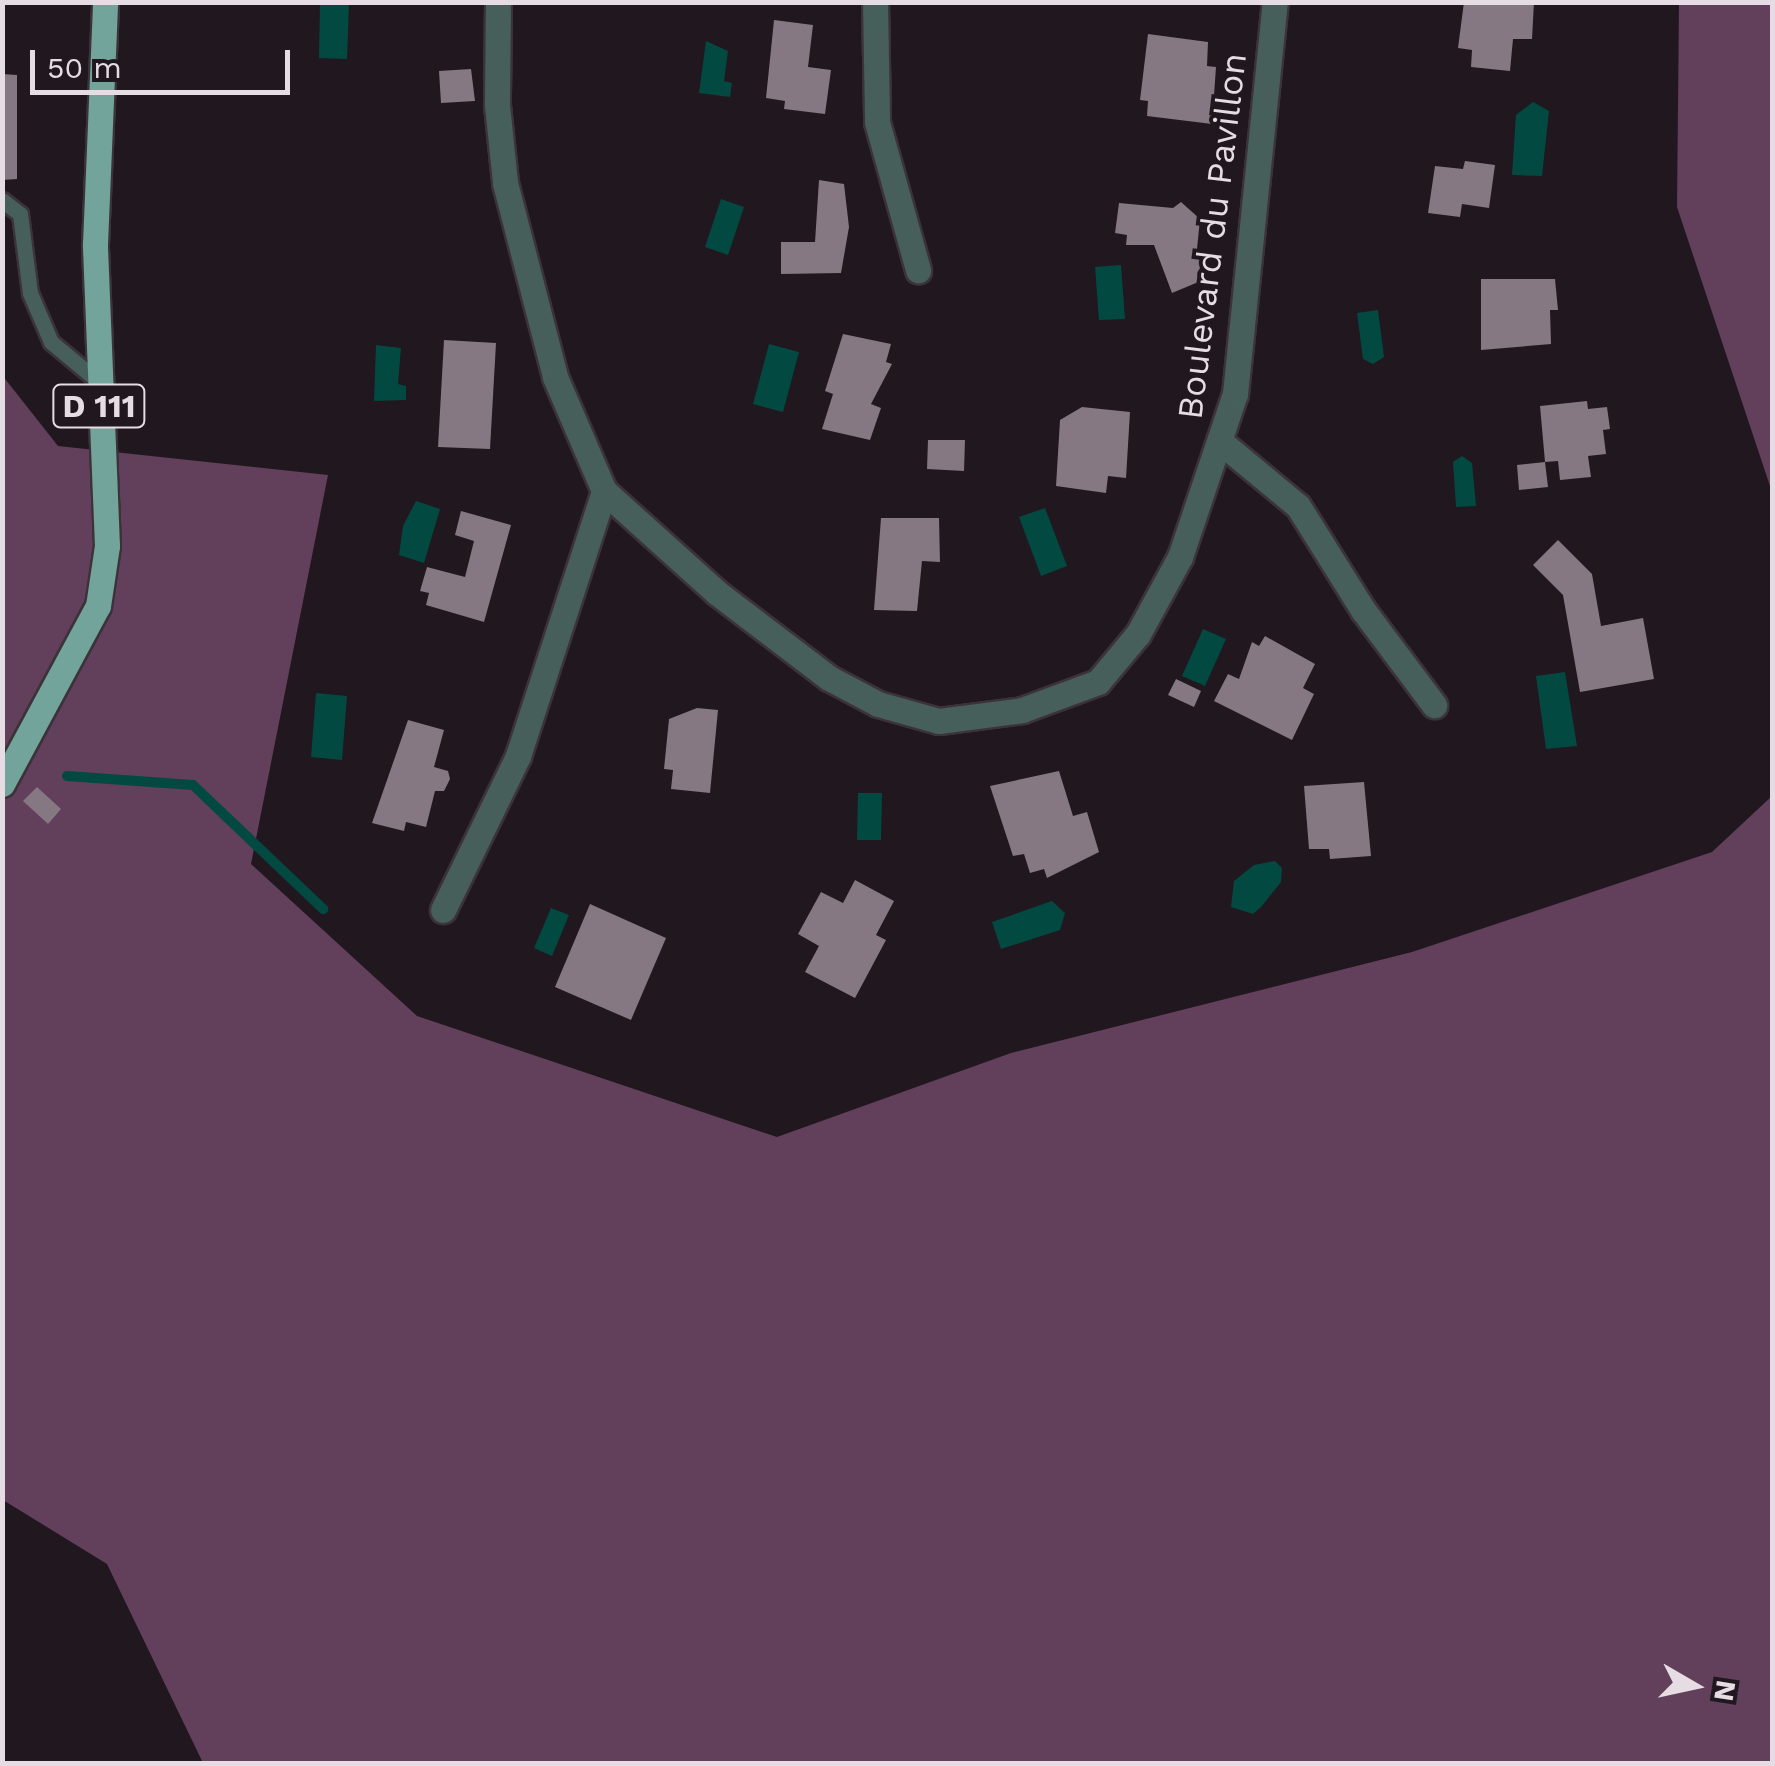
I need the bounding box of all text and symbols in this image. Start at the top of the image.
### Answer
scale bar [35,30,295,92]
text: 50 m [47,50,122,85]
street label: Boulevard du Pavillon [1169,50,1255,422]
road number: D 111 [52,379,146,433]
north arrow [1645,1636,1745,1736]
text: N [1707,1678,1743,1704]

